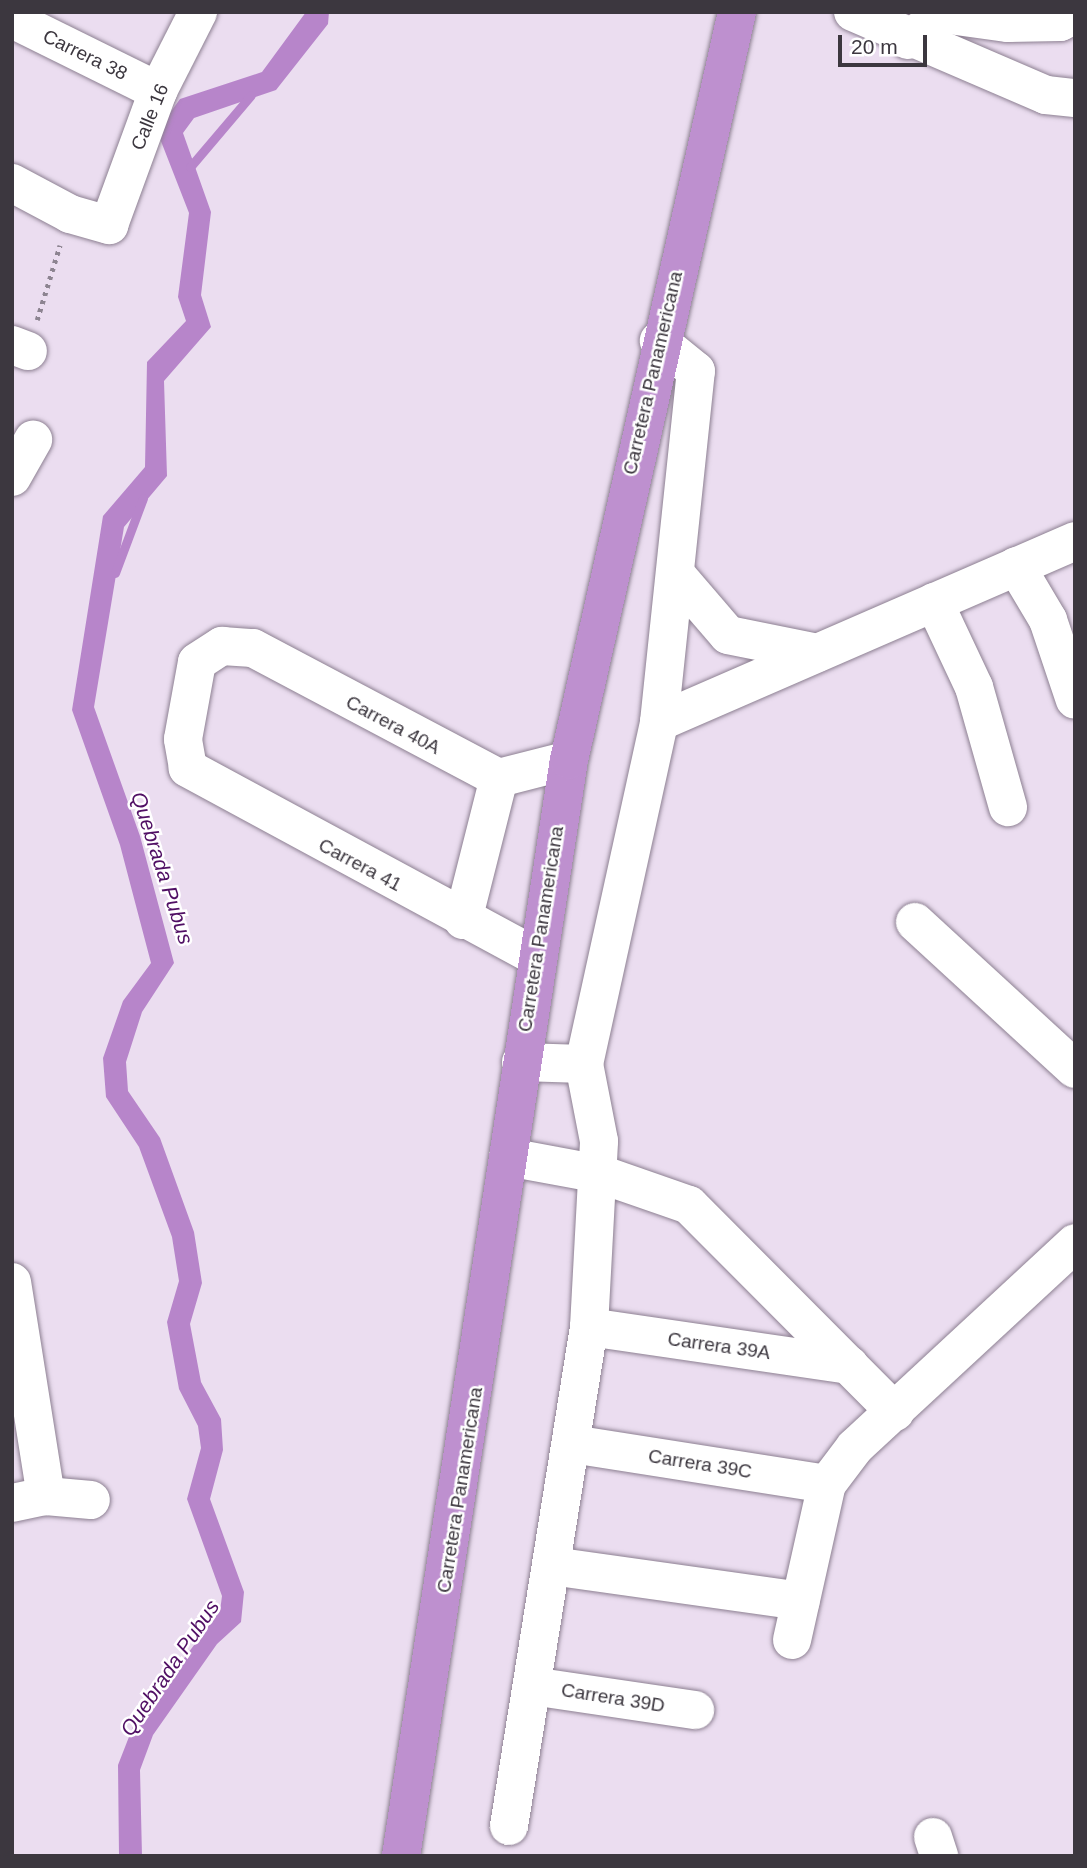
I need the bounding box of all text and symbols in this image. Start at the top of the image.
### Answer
scale bar [842,21,931,65]
street label: Carrera 38 [39,25,131,85]
text: 20 m [851,35,898,58]
street label: Calle 16 [126,80,174,154]
street label: Carretera Panamericana [618,269,688,477]
street label: Carrera 40A [342,691,444,759]
water label: Quebrada Pubus [125,789,199,947]
street label: Carretera Panamericana [513,824,569,1034]
street label: Carrera 41 [315,834,405,896]
street label: Carrera 39A [666,1328,772,1364]
street label: Carretera Panamericana [432,1385,488,1595]
street label: Carrera 39C [647,1445,753,1483]
water label: Quebrada Pubus [115,1595,225,1741]
street label: Carrera 39D [560,1679,666,1717]

